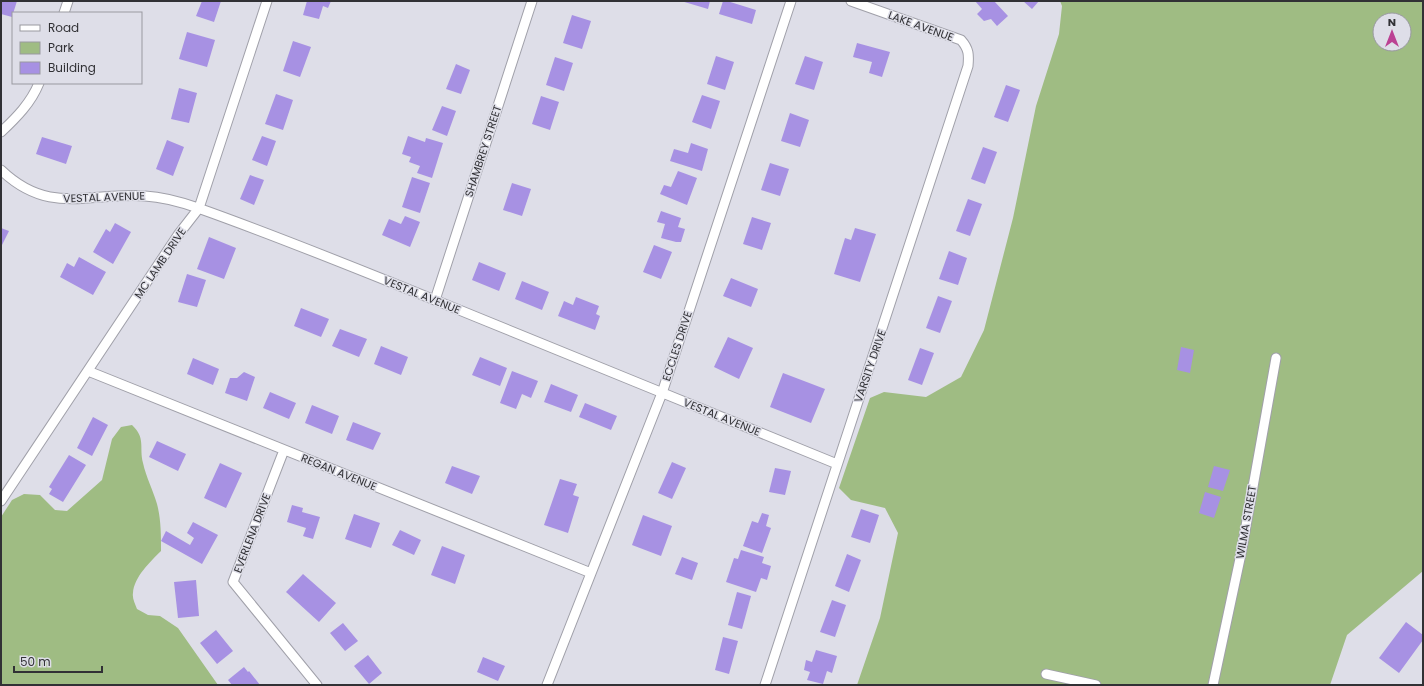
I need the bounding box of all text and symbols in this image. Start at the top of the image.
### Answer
street label: LAKE AVENUE [886,7,956,45]
legend [12,12,142,84]
north arrow [1372,12,1412,52]
text: N [1388,14,1396,30]
text: Road [48,19,79,36]
text: Park [48,39,75,56]
text: Building [48,59,96,76]
street label: SHAMBREY STREET [461,103,505,199]
street label: VESTAL AVENUE [63,188,145,206]
street label: MC LAMB DRIVE [130,224,190,302]
street label: VESTAL AVENUE [381,272,463,318]
street label: ECCLES DRIVE [658,309,696,383]
street label: VARSITY DRIVE [850,327,890,405]
street label: VESTAL AVENUE [681,394,763,440]
street label: REGAN AVENUE [299,450,379,494]
street label: WILMA STREET [1232,484,1260,560]
street label: EVERLENA DRIVE [229,491,275,575]
scale bar [14,648,102,674]
text: 50 m [20,653,51,670]

